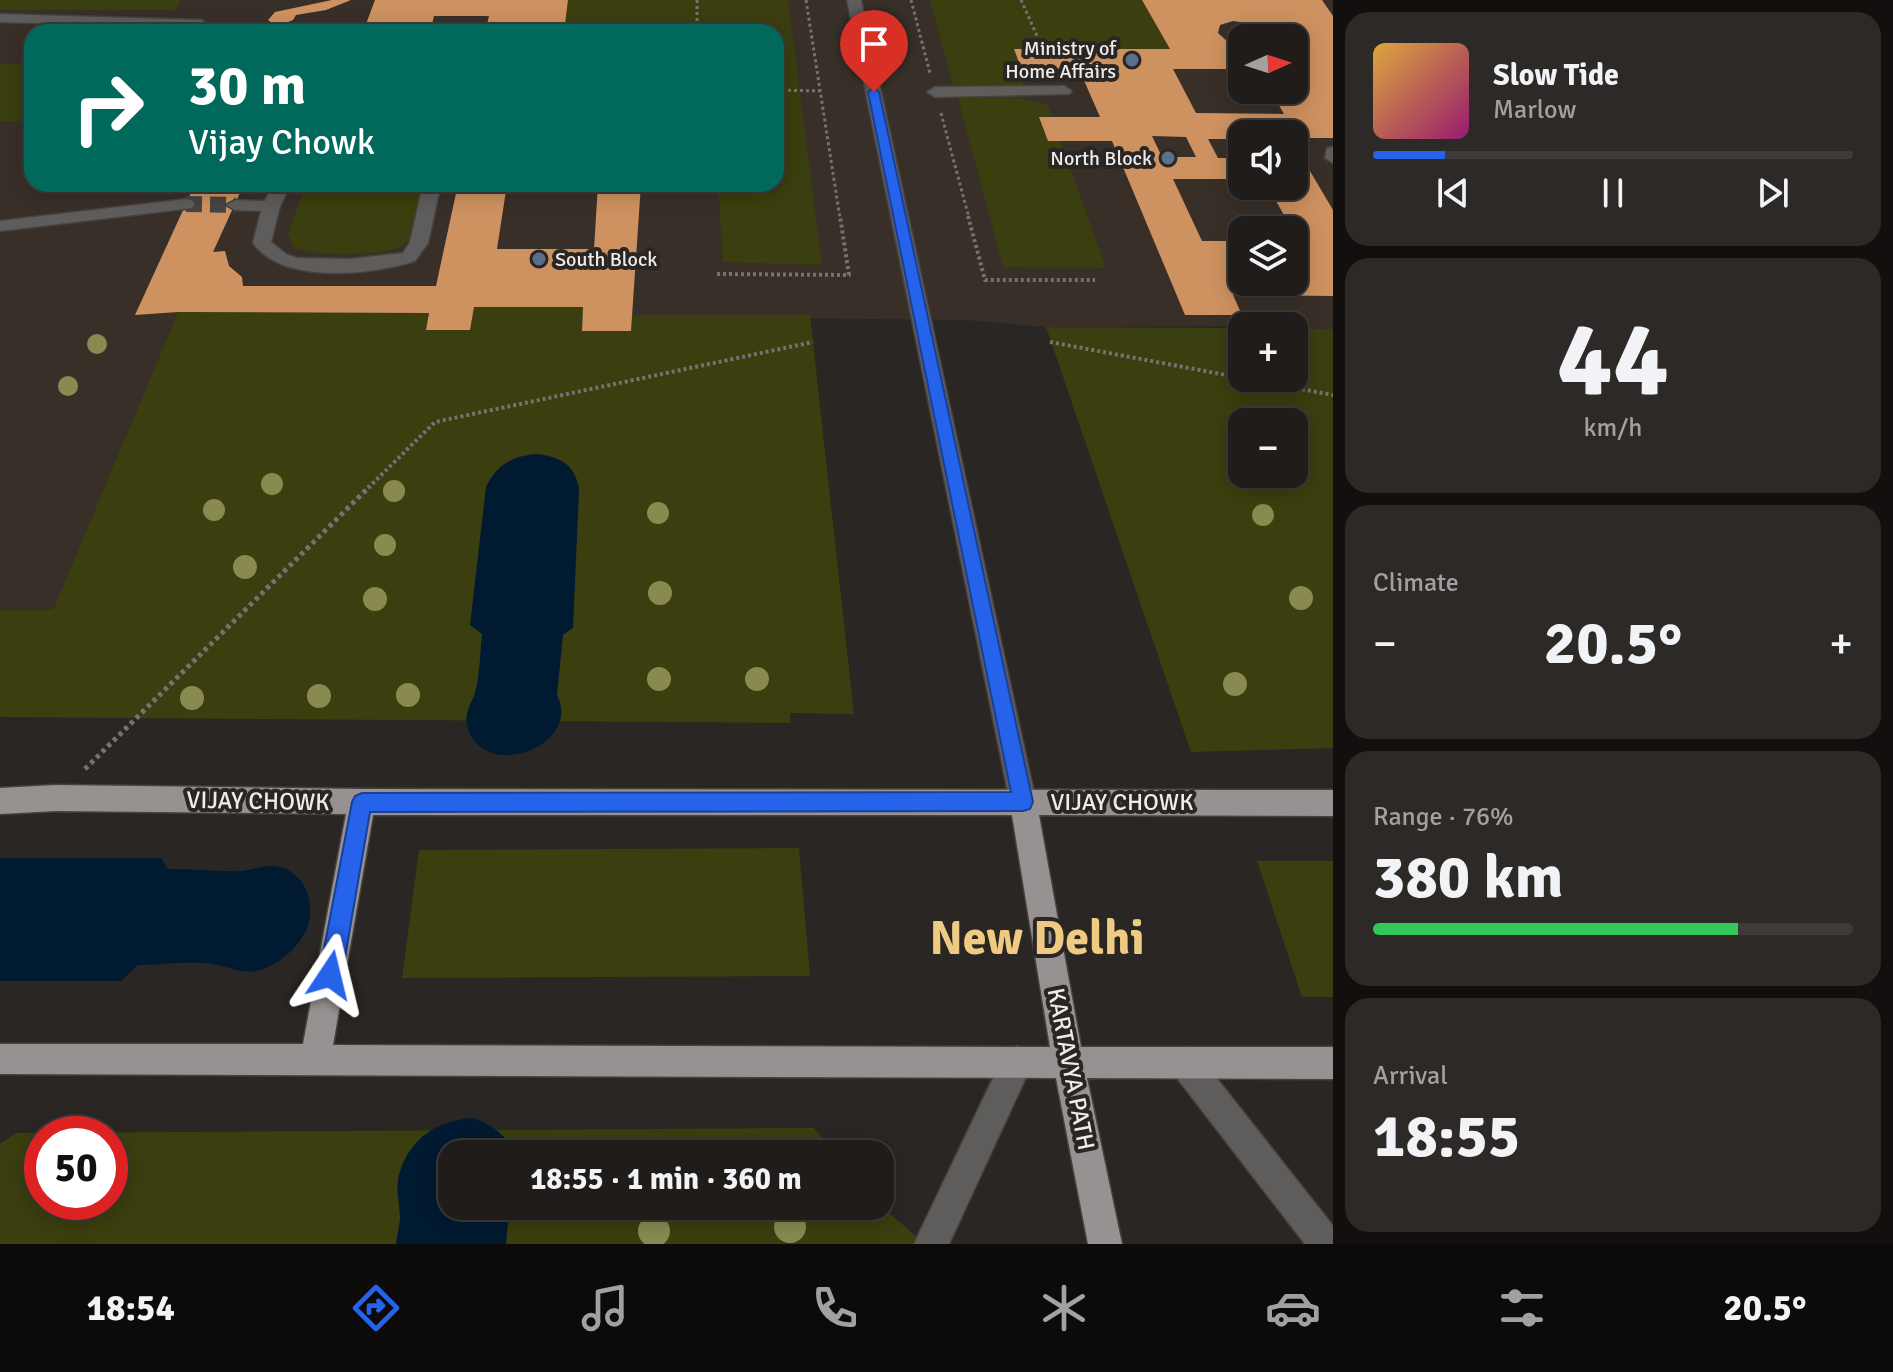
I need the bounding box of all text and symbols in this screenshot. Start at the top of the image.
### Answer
pin [840,10,908,92]
icon: arrive [852,22,896,66]
north arrow [1228,24,1308,104]
map controls [1228,24,1308,488]
place label: Ministry of Home Affairs [1005,36,1117,84]
text: 30 m [188,51,306,120]
marker: Ministry of Home Affairs [1123,51,1141,69]
icon: right [56,56,160,160]
text: Slow Tide [1493,57,1619,94]
text: Marlow [1493,94,1576,126]
text: Vijay Chowk [188,120,375,165]
button: sound [1228,120,1308,200]
place label: North Block [1050,146,1152,171]
marker: North Block [1159,149,1177,167]
icon: previous [1431,171,1475,215]
icon: pause [1591,171,1635,215]
icon: next [1751,171,1795,215]
button: layers [1228,216,1308,296]
place label: South Block [555,247,657,272]
marker: South Block [530,250,548,268]
text: 44 [1557,296,1669,424]
button: + [1228,312,1308,392]
button: − [1228,408,1308,488]
text: km/h [1584,412,1642,444]
text: Climate [1373,567,1459,599]
text: 20.5° [1544,607,1682,681]
text: − [1373,617,1397,671]
text: + [1829,617,1853,671]
street label: VIJAY CHOWK [186,785,330,817]
street label: VIJAY CHOWK [1050,787,1194,817]
text: Range · 76% [1373,801,1514,833]
text: 380 km [1373,841,1563,915]
district label: New Delhi [929,909,1145,968]
position arrow [288,933,372,1017]
street label: KARTAVYA PATH [1041,985,1101,1153]
text: Arrival [1373,1060,1448,1092]
text: 18:55 [1373,1100,1520,1174]
speed limit sign: 50 [24,1116,128,1220]
text: 18:55 · 1 min · 360 m [530,1161,802,1198]
icon: directions [348,1280,404,1336]
icon: music [577,1280,633,1336]
icon: phone [807,1280,863,1336]
icon: climate [1036,1280,1092,1336]
icon: car [1265,1280,1321,1336]
icon: filters [1494,1280,1550,1336]
text: 18:54 [87,1286,175,1331]
text: 20.5° [1723,1286,1806,1331]

